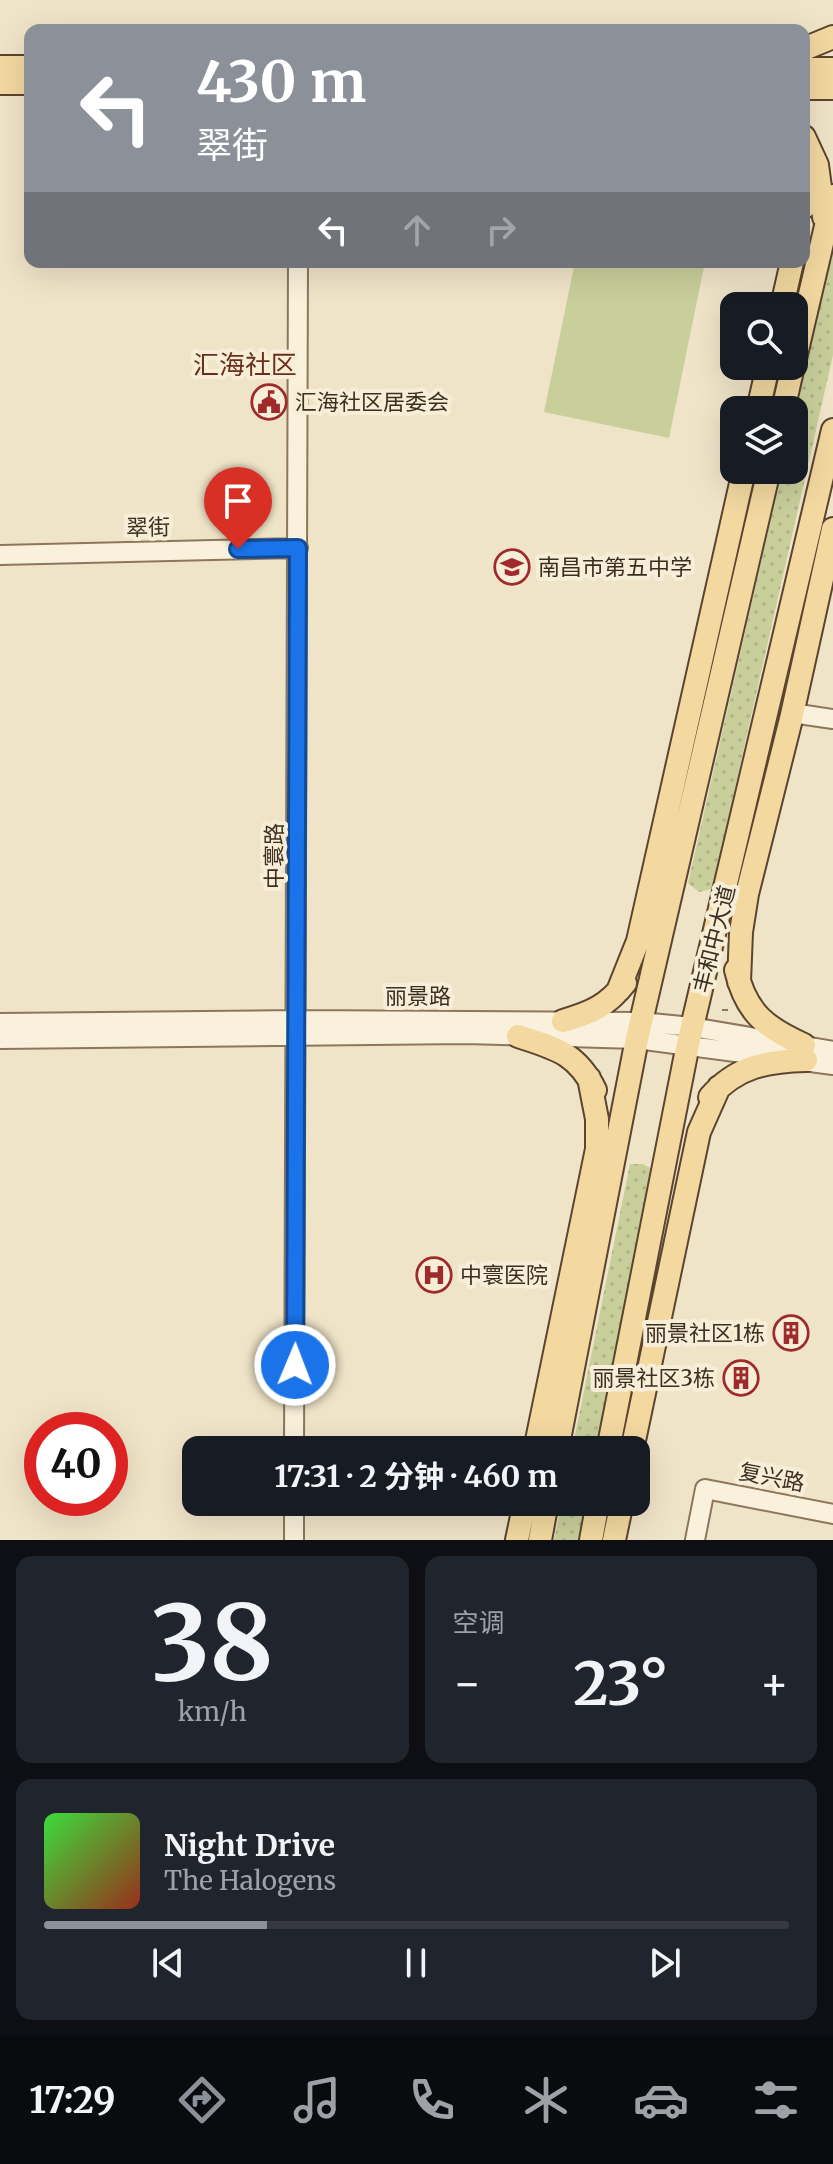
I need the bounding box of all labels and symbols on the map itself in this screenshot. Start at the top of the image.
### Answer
district label: 汇海社区 [193,348,297,381]
public building icon: 汇海社区居委会 [250,383,288,421]
place label: 汇海社区居委会 [295,388,449,416]
pin [204,467,272,549]
street label: 翠街 [126,513,170,541]
school or university icon: 南昌市第五中学 [493,548,531,586]
place label: 南昌市第五中学 [538,553,692,581]
street label: 中寰路 [260,823,288,889]
street label: 丰和中大道 [687,882,741,996]
street label: 丽景路 [385,982,451,1010]
hospital icon: 中寰医院 [415,1256,453,1294]
place label: 中寰医院 [460,1261,548,1289]
building icon: 丽景社区1栋 [772,1314,810,1352]
place label: 丽景社区1栋 [645,1319,765,1347]
position arrow [253,1323,337,1407]
building icon: 丽景社区3栋 [722,1359,760,1397]
place label: 丽景社区3栋 [592,1364,715,1392]
speed limit sign: 40 [24,1412,128,1516]
street label: 复兴路 [737,1457,807,1497]

